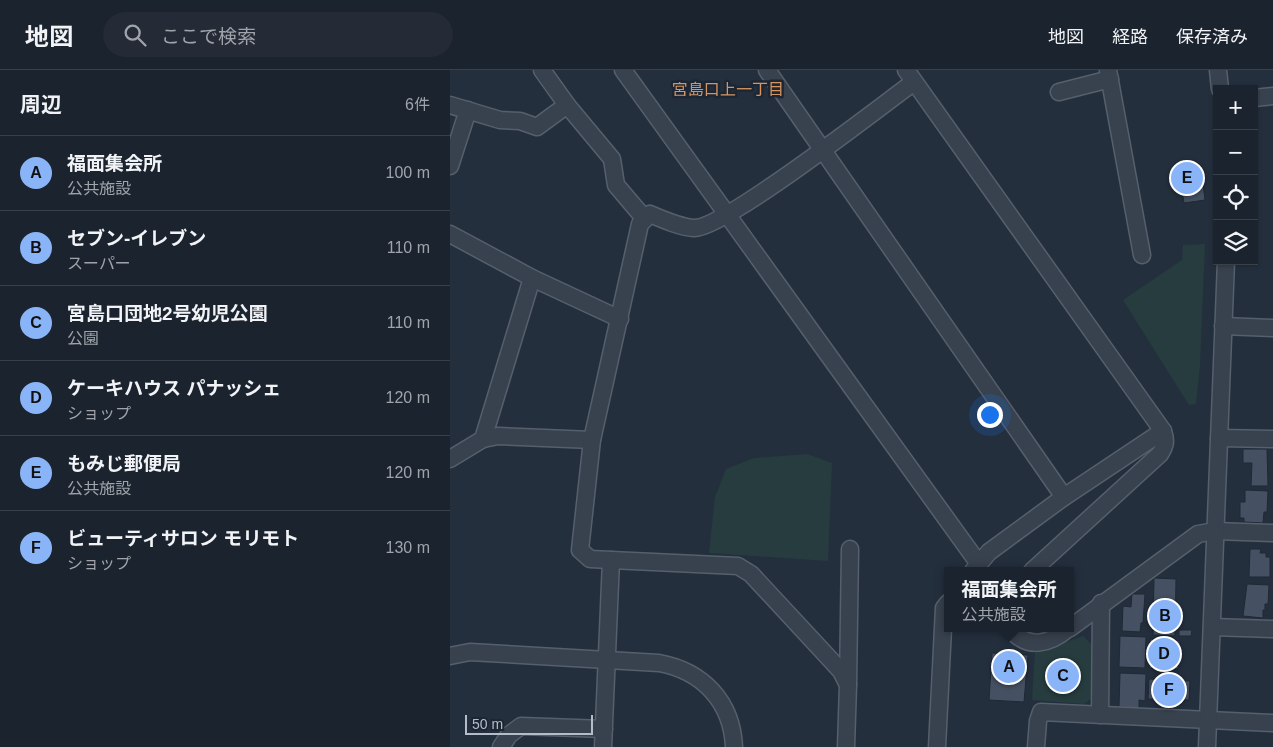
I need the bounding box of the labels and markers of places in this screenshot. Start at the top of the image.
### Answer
pin: E [1171,159,1203,197]
pin: B [1149,597,1181,635]
pin: D [1148,635,1180,673]
pin: A [993,648,1025,686]
pin: C [1047,657,1079,695]
pin: F [1153,671,1185,709]

